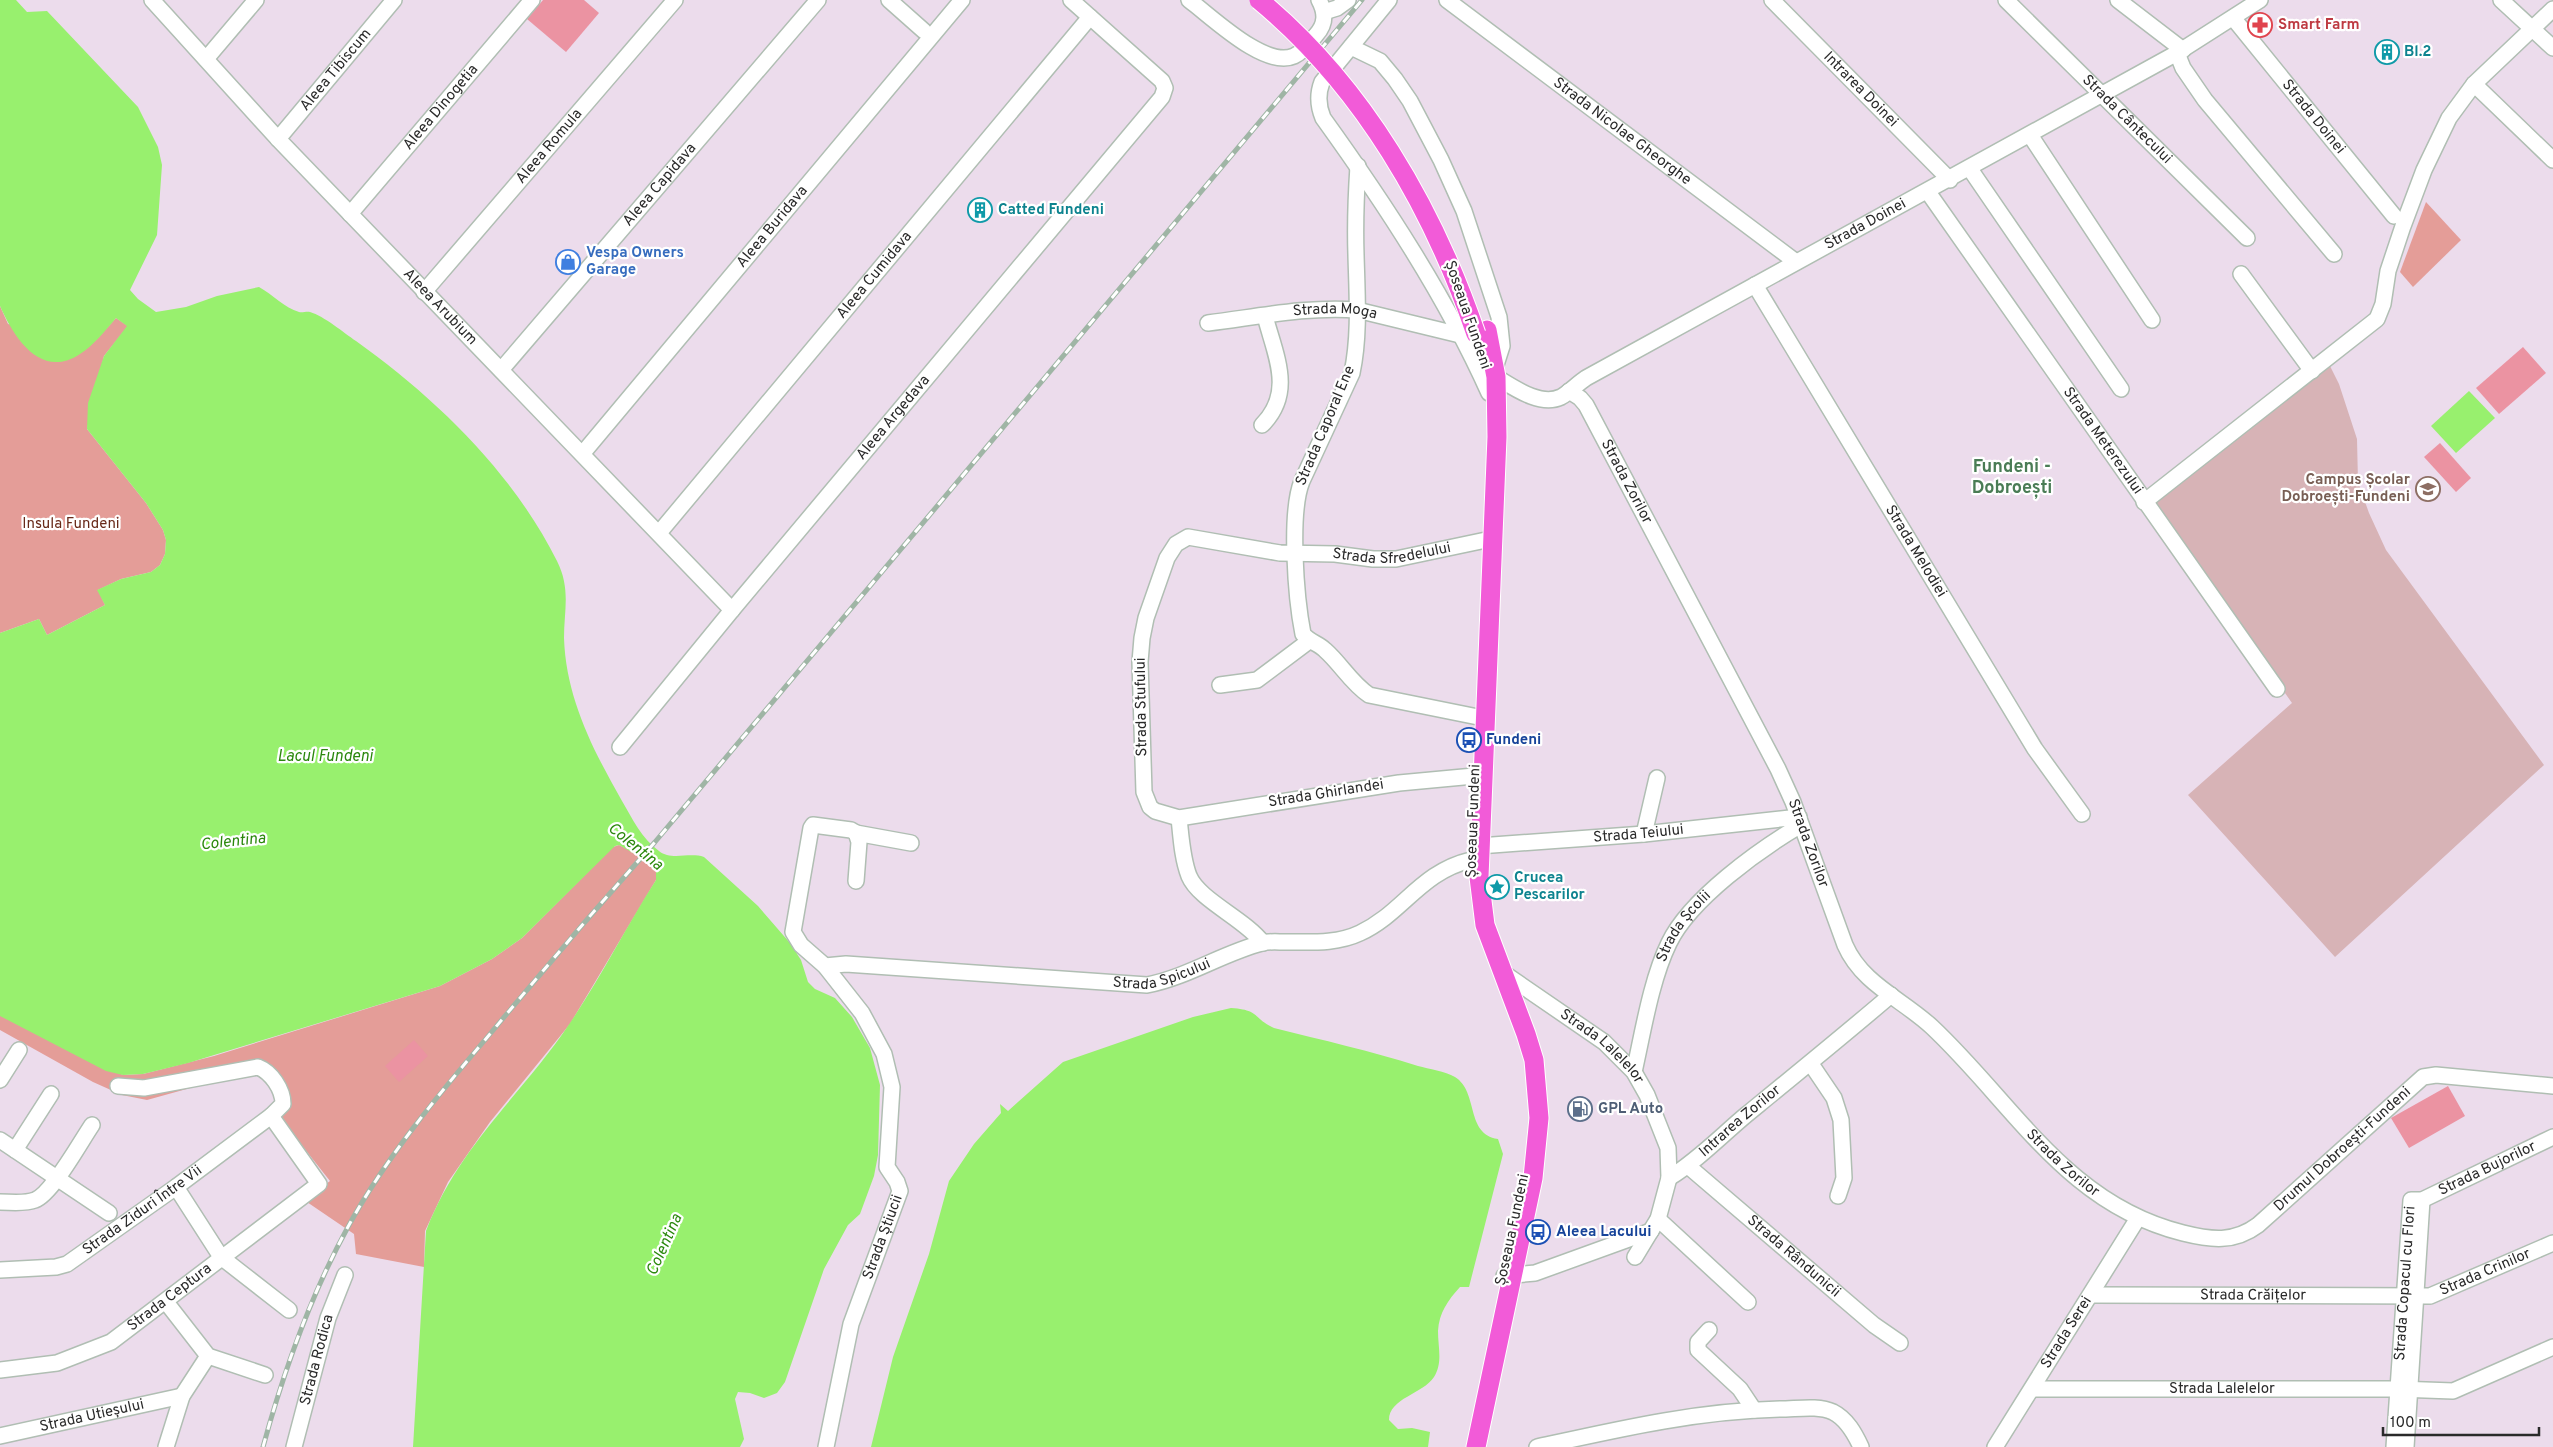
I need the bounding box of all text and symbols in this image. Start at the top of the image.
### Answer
pharmacy icon: Smart Farm [2247,12,2273,38]
place label: Smart Farm [2278,16,2360,35]
street label: Aleea Tibiscum [296,25,376,115]
building icon: Bl.2 [2374,39,2400,65]
place label: Bl.2 [2404,43,2432,62]
street label: Intrarea Doinei [1819,48,1902,131]
street label: Aleea Dinogetia [399,61,482,154]
street label: Strada Cântecului [2078,71,2176,168]
street label: Strada Nicolae Gheorghe [1549,73,1695,189]
street label: Strada Doinei [2278,76,2349,158]
street label: Aleea Romula [512,105,587,188]
street label: Aleea Capidava [619,139,701,230]
street label: Aleea Buridava [732,182,812,272]
street label: Strada Doinei [1821,194,1910,254]
building icon: Catted Fundeni [967,197,993,223]
place label: Catted Fundeni [998,201,1104,220]
street label: Aleea Cumidava [832,227,916,323]
place label: Vespa Owners Garage [586,244,684,280]
shop icon: Vespa Owners Garage [555,249,581,275]
street label: Șoseaua Fundeni [1440,258,1494,372]
street label: Aleea Arubium [399,265,481,349]
street label: Strada Moga [1292,300,1379,324]
street label: Strada Caporal Ene [1292,363,1360,489]
street label: Aleea Argedava [852,371,934,464]
street label: Strada Meterezului [2058,383,2147,498]
street label: Strada Zorilor [1596,436,1657,527]
district label: Fundeni - Dobroești [1972,456,2052,500]
place label: Campus Școlar Dobroești-Fundeni [2281,471,2411,507]
school or university icon: Campus Școlar Dobroești-Fundeni [2415,476,2441,502]
street label: Strada Melodiei [1881,502,1951,601]
park label: Insula Fundeni [22,515,120,534]
street label: Strada Sfredelului [1331,538,1453,569]
street label: Strada Stufului [1132,657,1152,757]
bus stop icon: Fundeni [1456,727,1482,753]
place label: Fundeni [1486,731,1541,750]
water label: Lacul Fundeni [277,747,374,767]
street label: Șoseaua Fundeni [1463,764,1485,878]
street label: Strada Ghirlandei [1267,775,1385,813]
street label: Strada Zorilor [1783,796,1833,890]
water label: Colentina [603,819,667,876]
street label: Strada Teiului [1593,820,1685,847]
water label: Colentina [199,829,267,855]
place label: Crucea Pescarilor [1514,869,1585,905]
place icon: Crucea Pescarilor [1484,874,1510,900]
street label: Strada Școlii [1652,886,1715,965]
street label: Strada Spicului [1112,954,1213,995]
street label: Strada Lalelelor [1556,1005,1648,1087]
street label: Intrarea Zorilor [1695,1081,1785,1161]
street label: Drumul Dobroești-Fundeni [2270,1083,2415,1216]
fuel station icon: GPL Auto [1567,1096,1593,1122]
place label: GPL Auto [1598,1100,1663,1119]
street label: Strada Zorilor [2022,1125,2103,1202]
street label: Strada Bujorilor [2435,1137,2539,1200]
street label: Strada Ziduri Între Vii [79,1161,206,1260]
street label: Șoseaua Fundeni [1492,1172,1534,1288]
street label: Strada Știucii [859,1192,907,1282]
street label: Strada Copacul cu Flori [2390,1205,2420,1361]
water label: Colentina [643,1210,688,1279]
street label: Strada Rândunicii [1743,1211,1844,1302]
bus stop icon: Aleea Lacului [1525,1219,1551,1245]
place label: Aleea Lacului [1556,1223,1651,1242]
street label: Strada Crinilor [2437,1244,2534,1300]
street label: Strada Ceptura [124,1259,216,1336]
street label: Strada Crăițelor [2200,1286,2306,1305]
street label: Strada Serei [2037,1293,2096,1372]
street label: Strada Rodica [296,1312,338,1407]
street label: Strada Lalelelor [2169,1380,2275,1399]
street label: Strada Utieșului [38,1395,146,1437]
scale bar [2383,1404,2539,1436]
text: 100 m [2390,1414,2431,1433]

